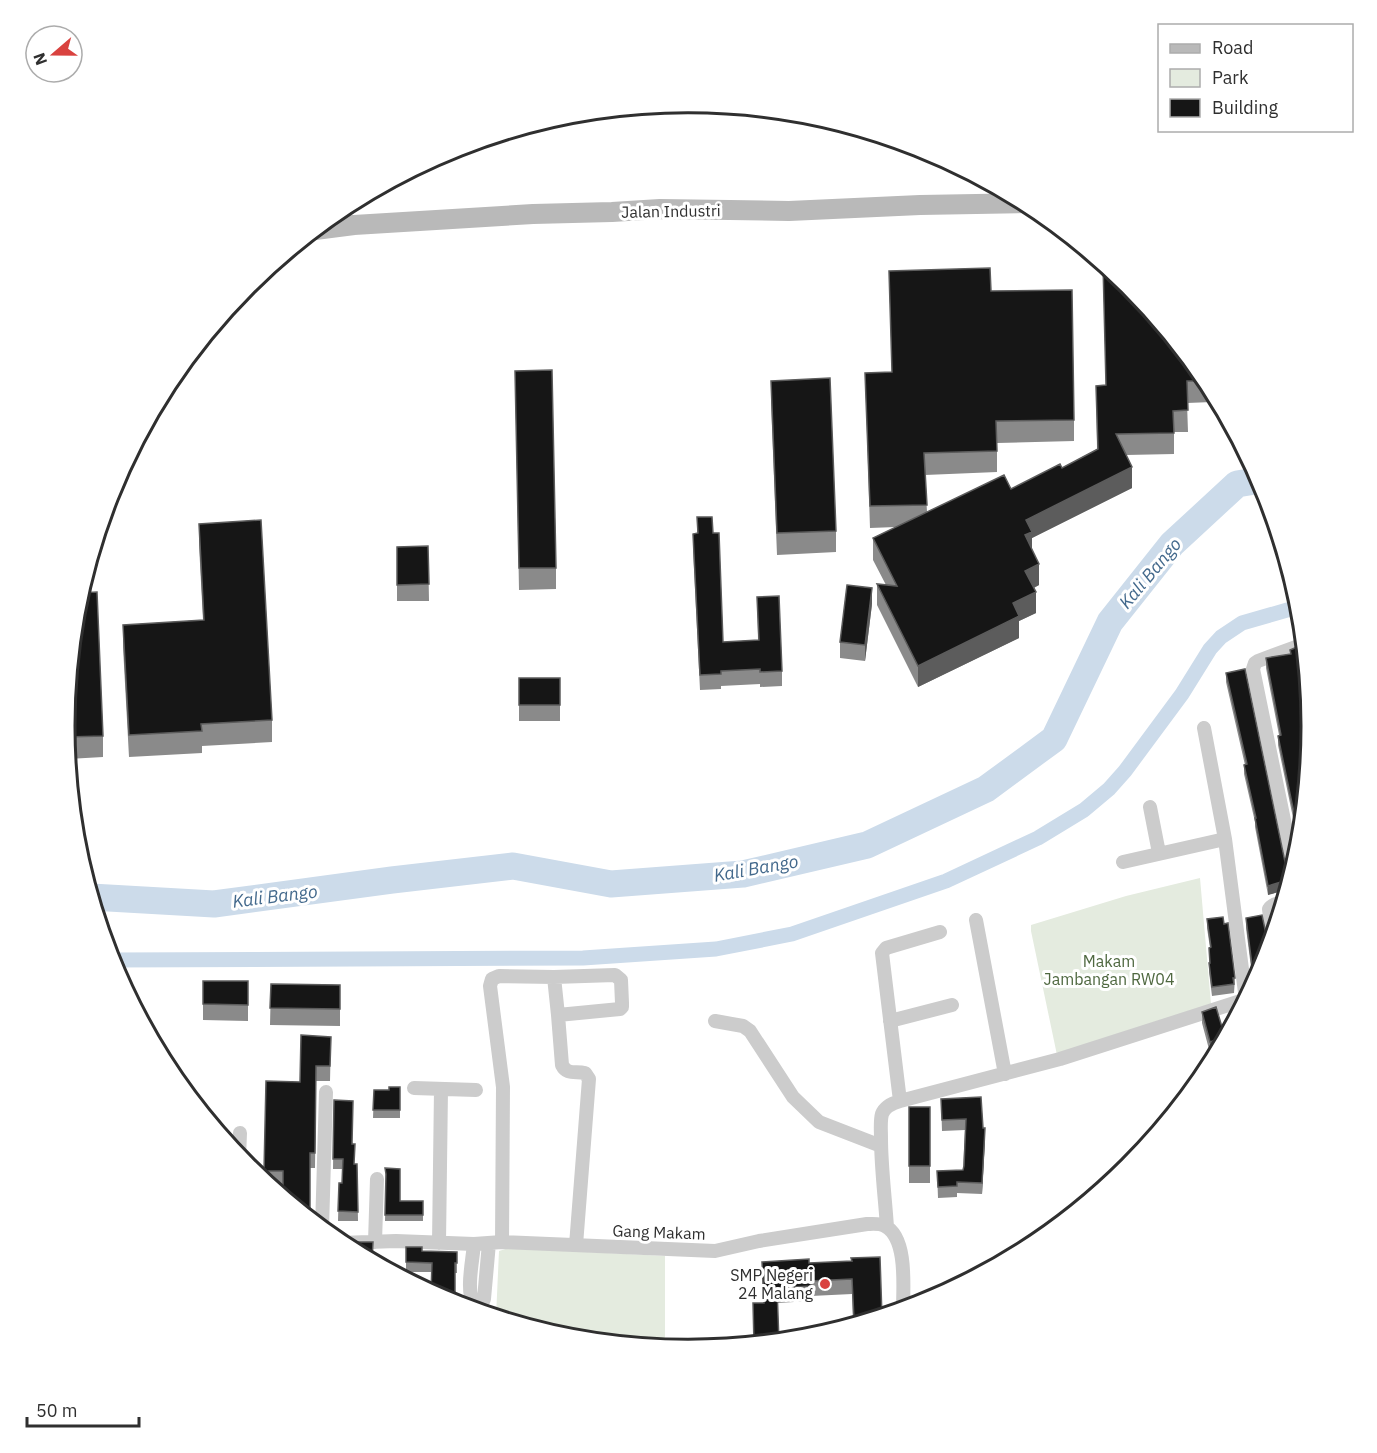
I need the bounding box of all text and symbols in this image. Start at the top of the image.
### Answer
north arrow [24,24,84,84]
legend [1158,24,1353,132]
text: Road [1212,36,1253,59]
text: N [29,50,51,68]
text: Park [1212,66,1249,89]
text: Building [1212,96,1279,119]
street label: Jalan Industri [621,200,721,222]
water label: Kali Bango [1114,533,1186,613]
water label: Kali Bango [712,849,800,887]
water label: Kali Bango [231,879,319,913]
park label: Makam Jambangan RW04 [1044,951,1174,989]
street label: Gang Makam [612,1220,706,1244]
place label: SMP Negeri 24 Malang [730,1265,814,1303]
marker: SMP Negeri 24 Malang [818,1277,832,1291]
scale bar [27,1390,140,1428]
text: 50 m [36,1399,78,1422]

